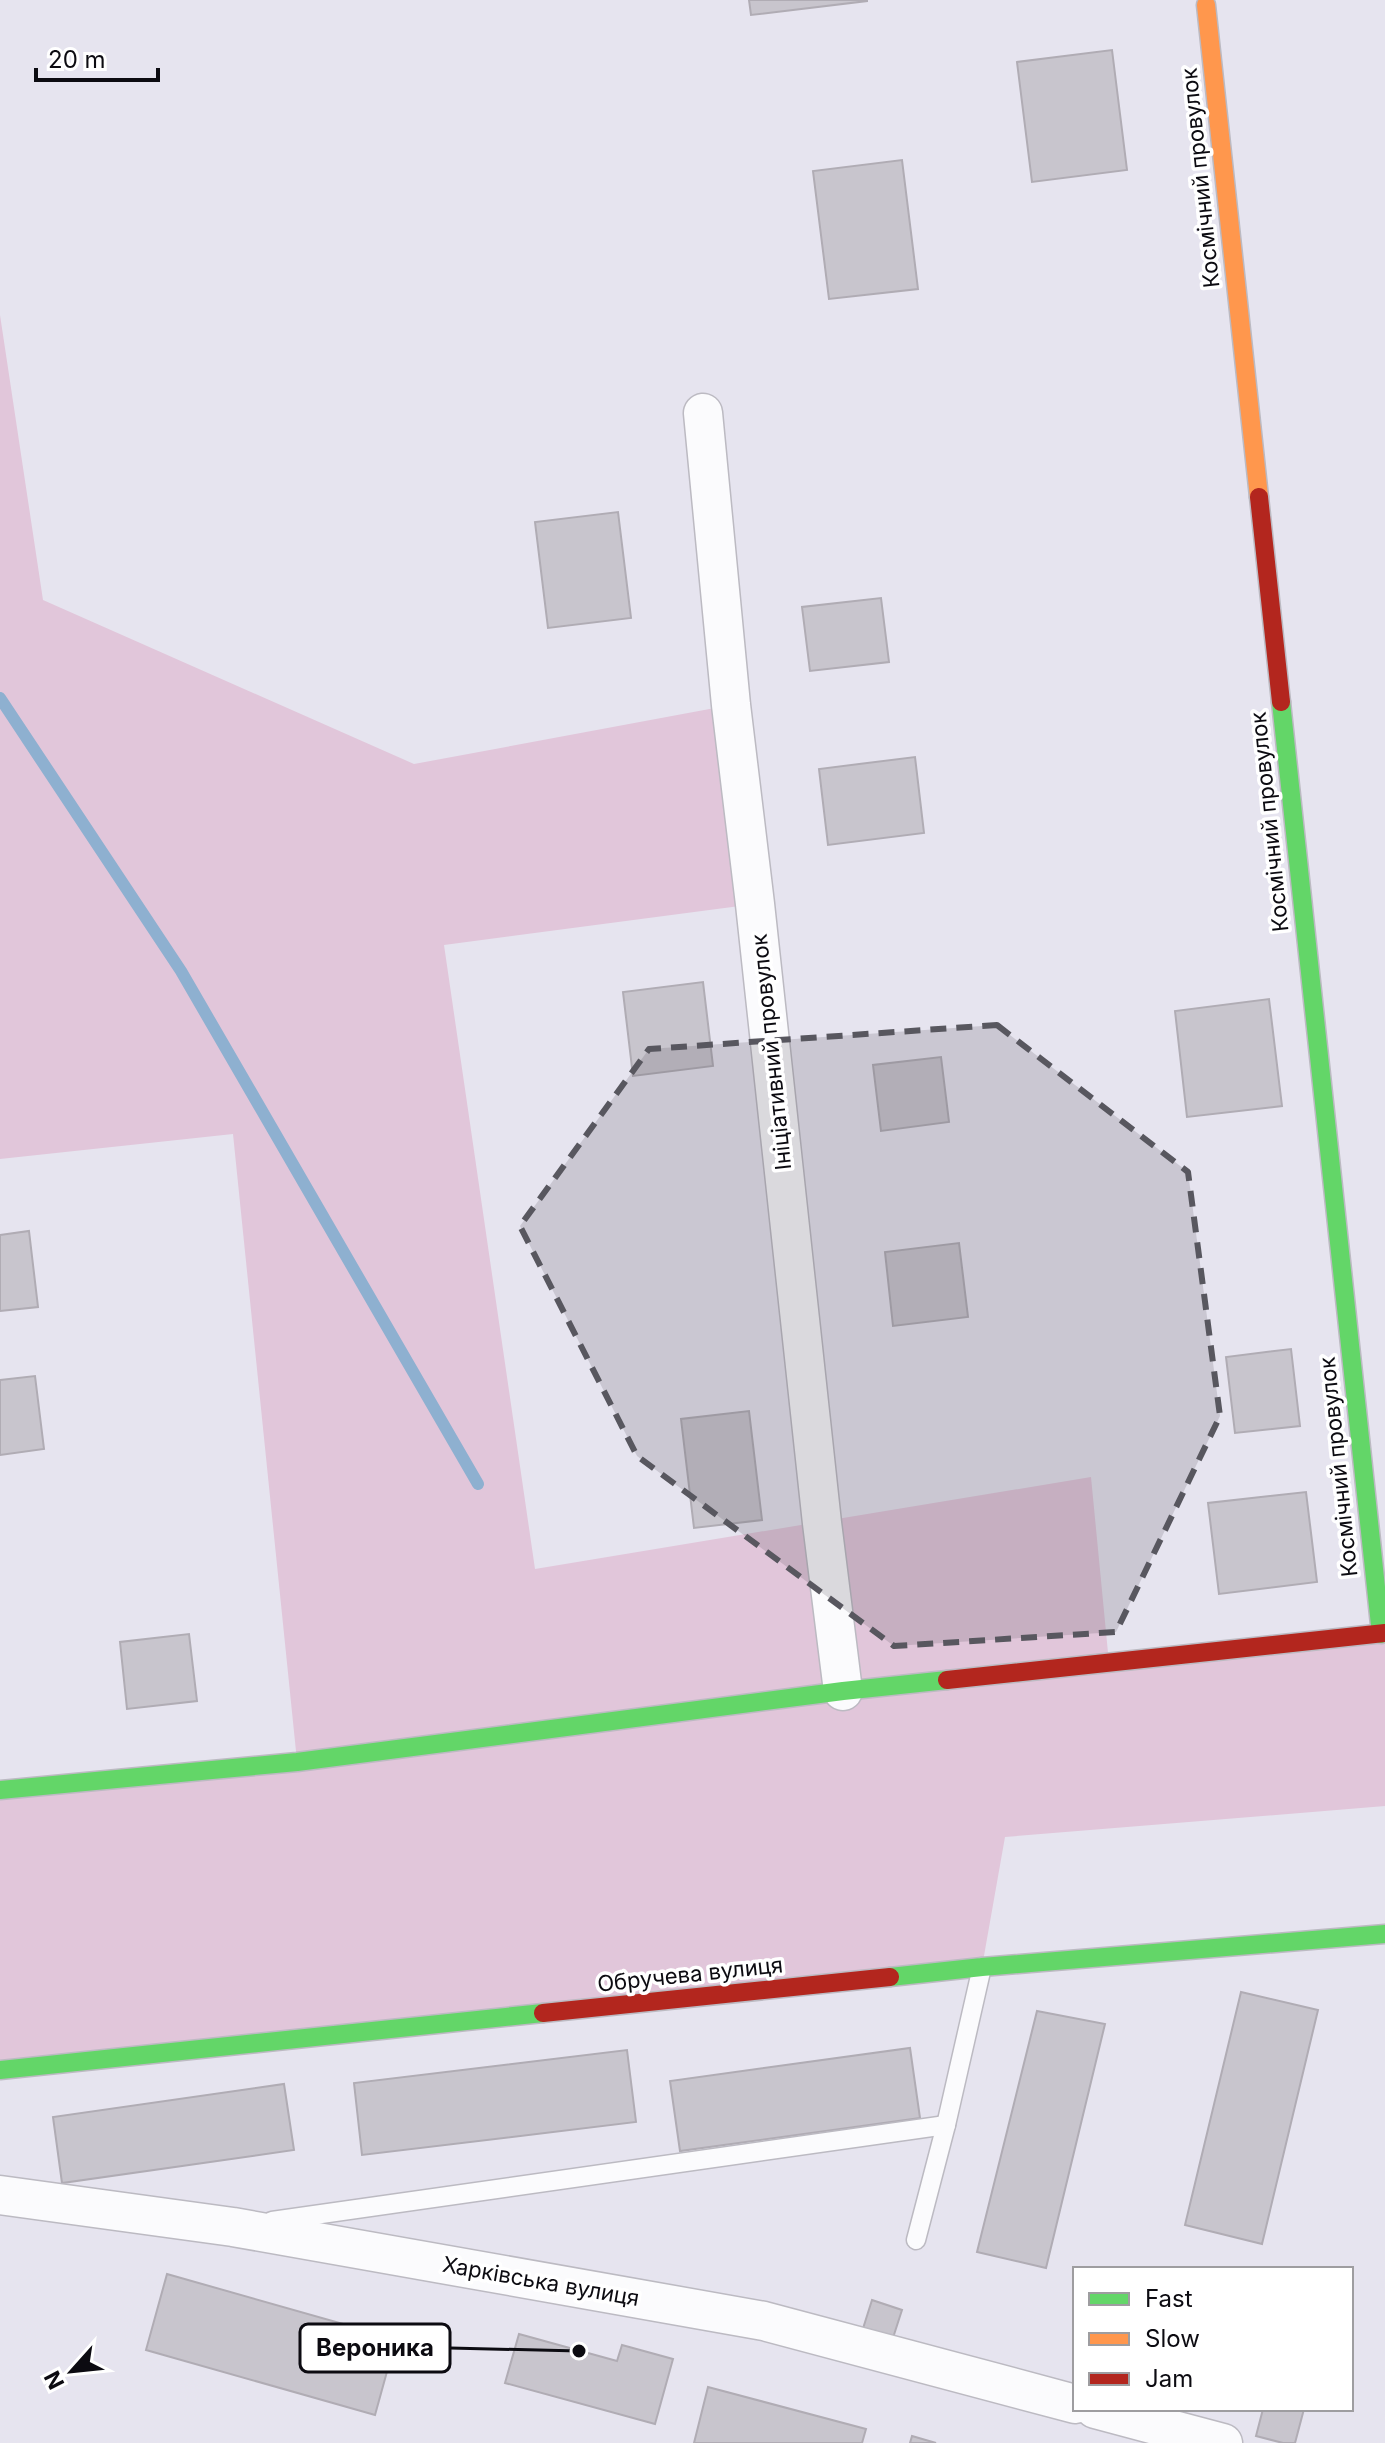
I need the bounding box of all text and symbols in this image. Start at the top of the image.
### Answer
scale bar [36,32,158,82]
text: 20 m [48,45,106,74]
street label: Космічний провулок [1176,67,1224,289]
street label: Космічний провулок [1245,711,1293,933]
street label: Ініціативний провулок [746,932,796,1171]
street label: Космічний провулок [1314,1356,1362,1578]
street label: Обручева вулиця [596,1951,784,1997]
street label: Харківська вулиця [441,2251,641,2311]
legend [1073,2267,1353,2411]
text: Fast [1145,2284,1193,2313]
callout: Вероника [300,2324,450,2372]
text: Slow [1145,2324,1200,2353]
north arrow [32,2331,112,2411]
text: Вероника [316,2333,434,2362]
text: Jam [1145,2364,1193,2393]
text: N [39,2367,70,2393]

